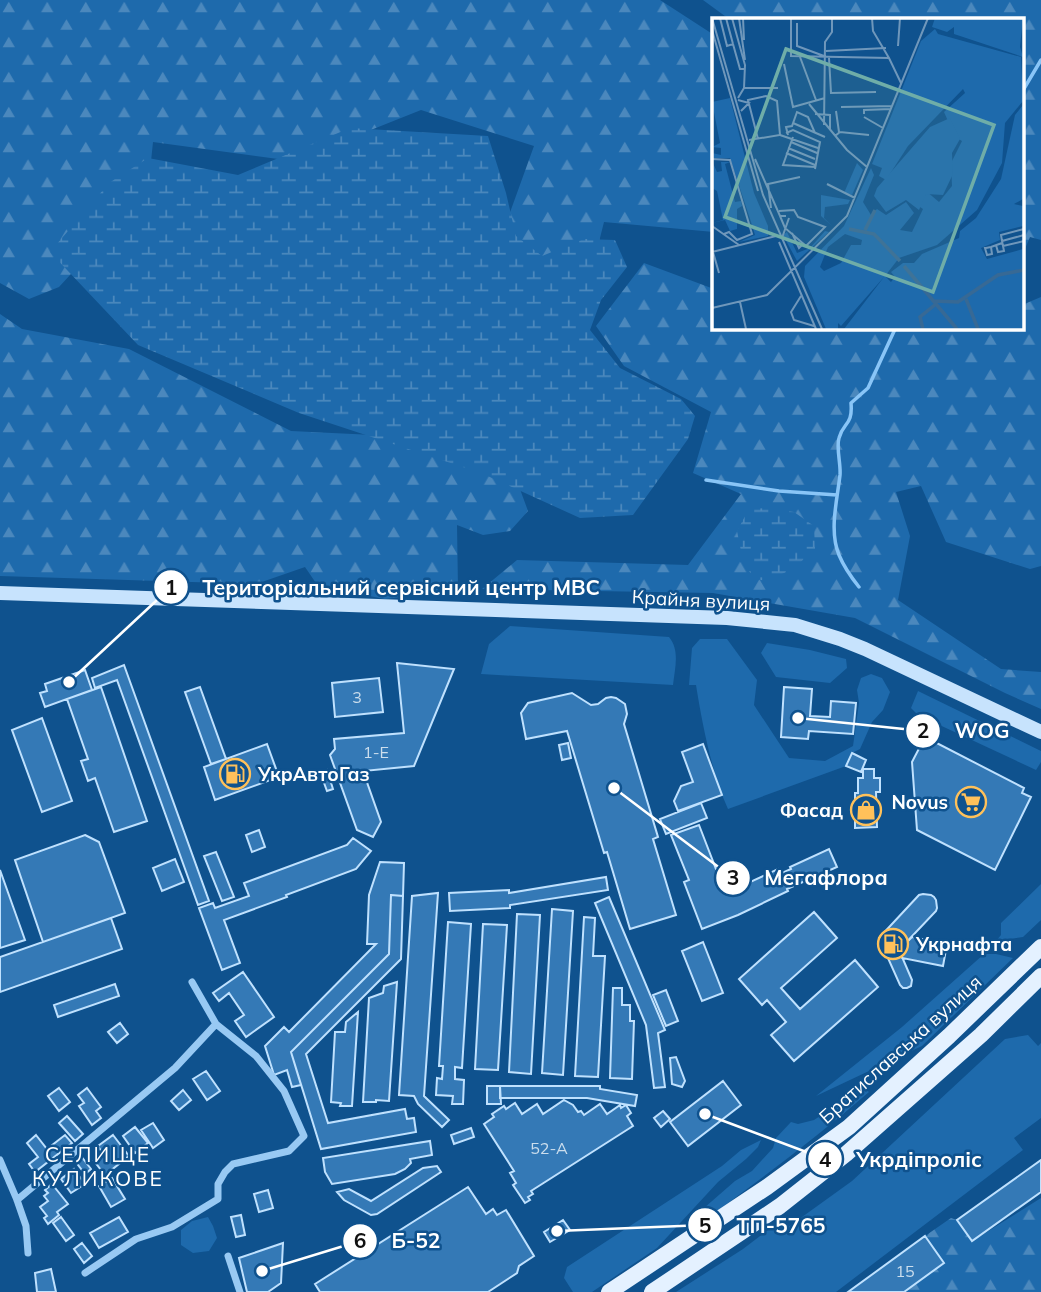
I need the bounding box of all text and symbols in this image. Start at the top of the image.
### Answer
inset map [712,18,1024,329]
callout: Територіальний сервісний центр МВС [154,566,614,608]
text: 1 [165,574,177,600]
text: Територіальний сервісний центр МВС [202,574,600,600]
street label: Крайня вулиця [631,584,771,616]
house number: 3 [352,687,362,707]
callout: WOG [905,710,1023,752]
text: 2 [917,717,929,743]
text: WOG [954,717,1010,743]
house number: 1-Е [363,742,389,762]
fuel station icon: УкрАвтоГаз [218,757,252,791]
place label: УкрАвтоГаз [257,762,370,786]
supermarket icon: Novus [954,785,988,819]
place label: Novus [891,790,948,814]
shop icon: Фасад [849,793,883,827]
place label: Фасад [780,798,843,822]
callout: Мегафлора [716,857,902,899]
text: 3 [727,864,739,890]
text: Мегафлора [764,864,888,890]
fuel station icon: Укрнафта [876,927,910,961]
place label: Укрнафта [915,932,1012,956]
street label: Братиславська вулиця [814,970,986,1128]
house number: 52-А [530,1138,568,1158]
callout: Укрдіпроліс [807,1138,996,1180]
district label: СЕЛИЩЕ КУЛИКОВЕ [32,1141,164,1191]
text: 4 [819,1146,832,1172]
text: Укрдіпроліс [855,1146,982,1172]
callout: ТП-5765 [687,1204,839,1246]
text: 5 [699,1212,711,1238]
text: ТП-5765 [737,1212,825,1238]
callout: Б-52 [343,1220,455,1262]
text: 6 [354,1227,366,1253]
text: Б-52 [392,1227,440,1253]
house number: 15 [895,1261,915,1281]

